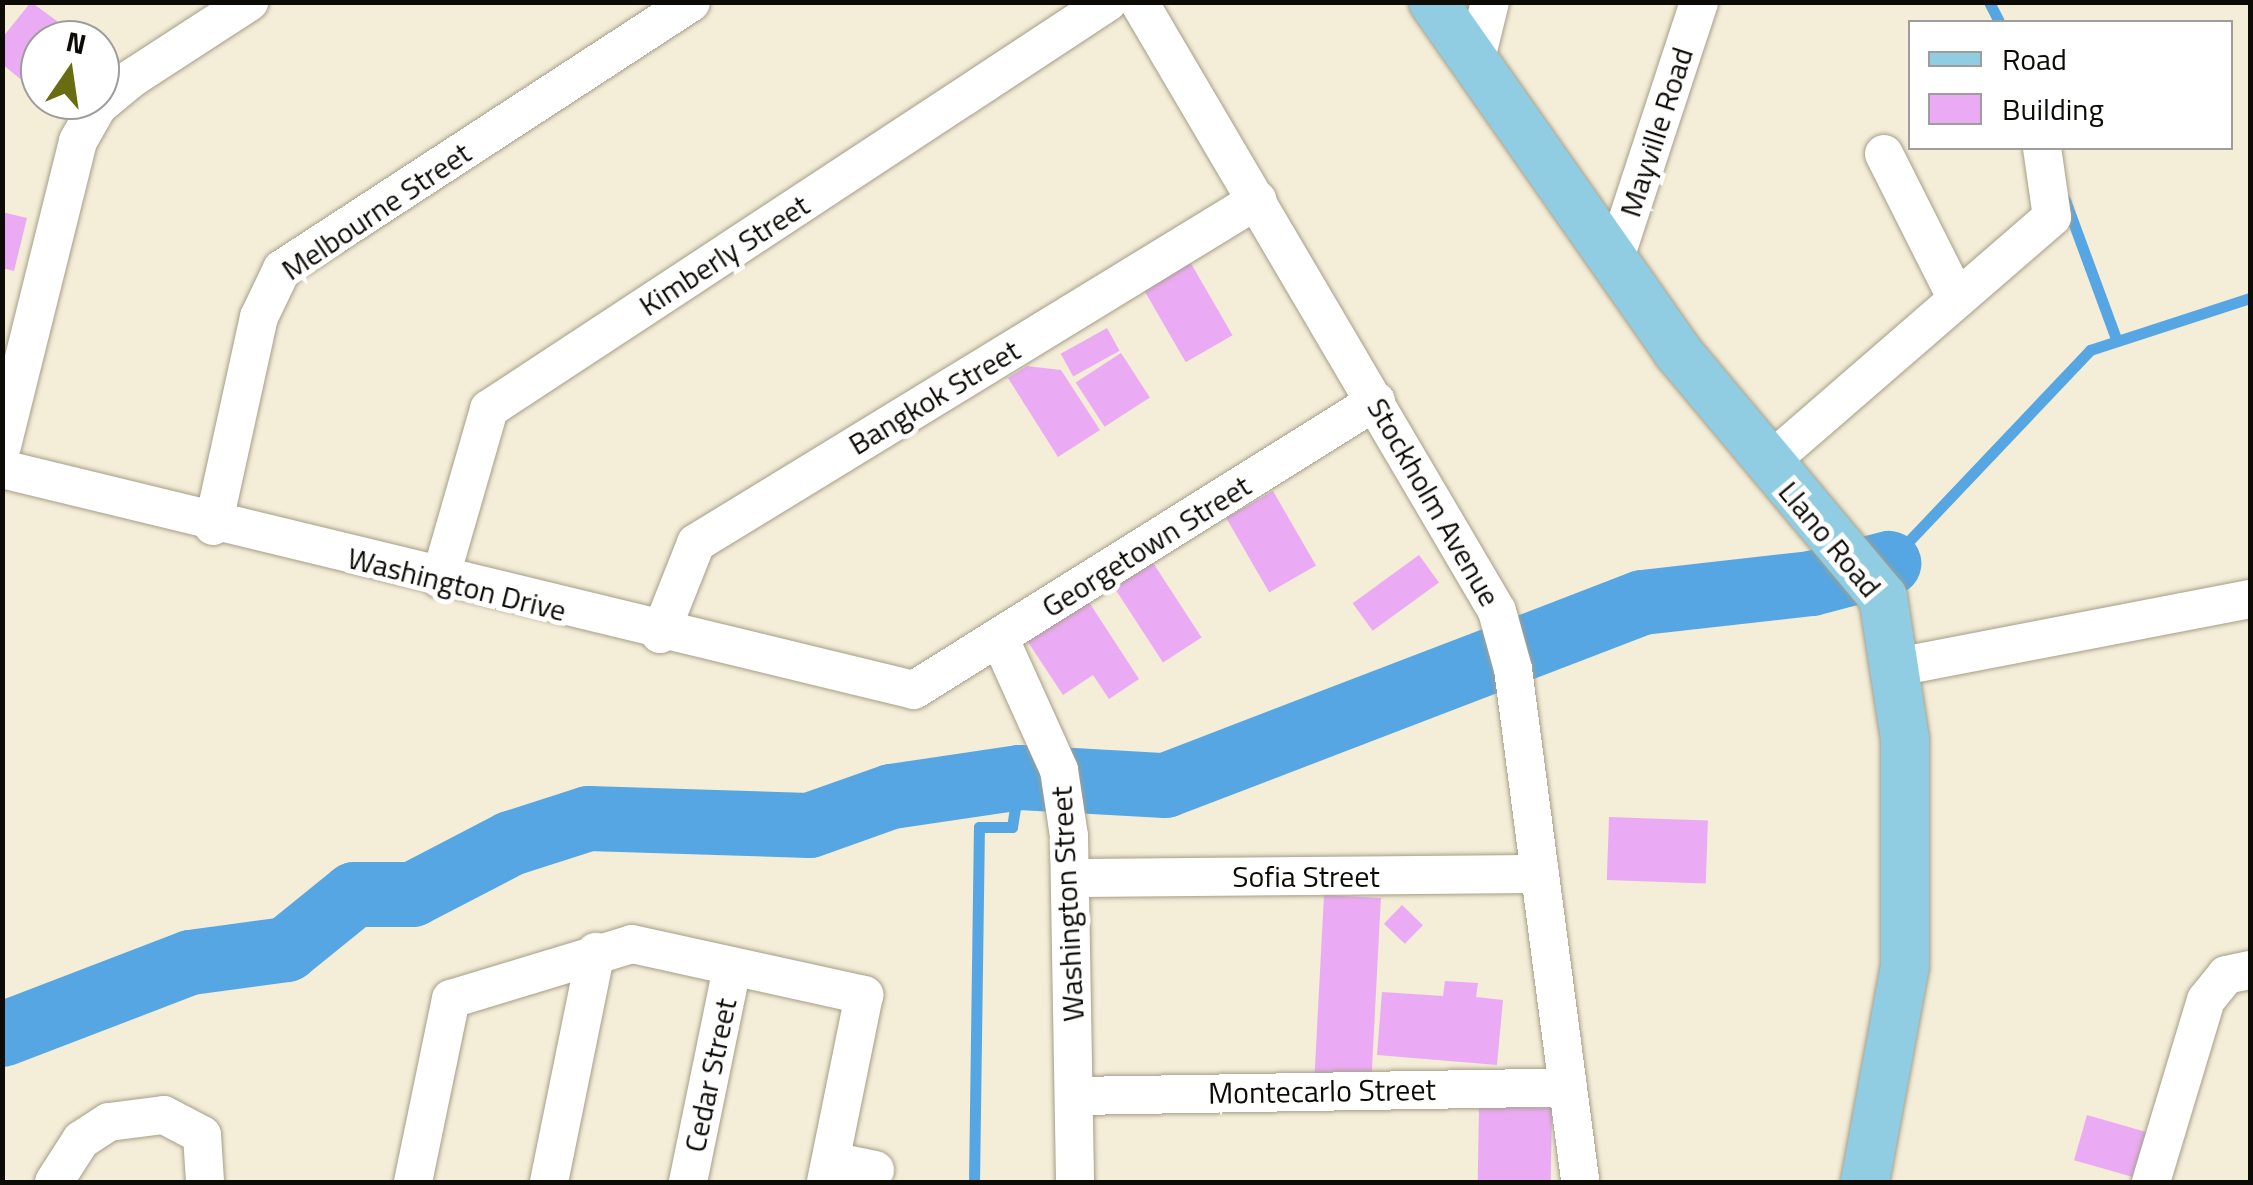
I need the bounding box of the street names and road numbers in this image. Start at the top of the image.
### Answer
street label: Mayville Road [1612,43,1700,221]
street label: Melbourne Street [275,134,477,288]
street label: Kimberly Street [632,187,816,323]
street label: Bangkok Street [842,332,1026,462]
street label: Stockholm Avenue [1360,392,1508,612]
street label: Georgetown Street [1035,467,1257,625]
street label: Llano Road [1771,474,1889,604]
street label: Washington Drive [344,539,570,629]
street label: Washington Street [1043,785,1091,1023]
street label: Sofia Street [1232,858,1380,894]
street label: Cedar Street [676,995,744,1155]
street label: Montecarlo Street [1208,1071,1436,1111]

